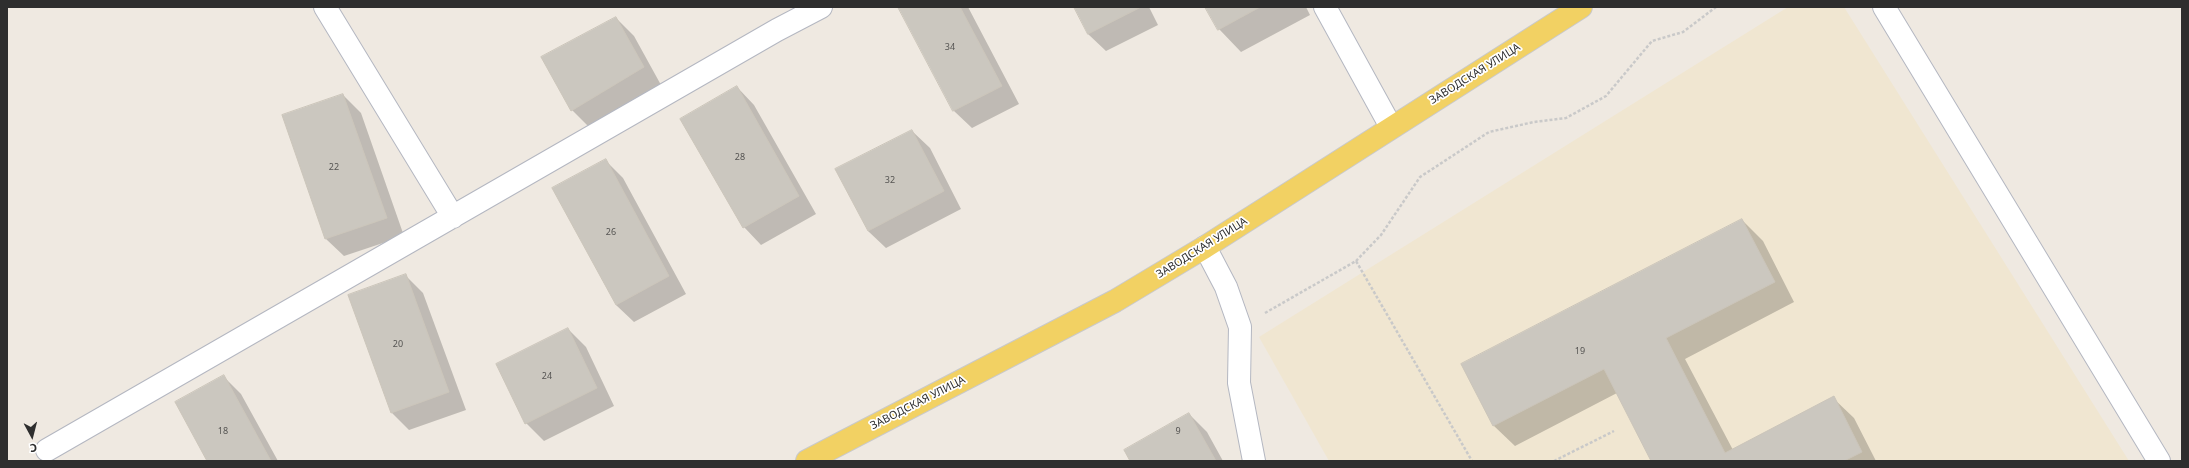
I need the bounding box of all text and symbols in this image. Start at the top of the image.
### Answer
street label: ЗАВОДСКАЯ УЛИЦА [1427,41,1523,107]
house number: 34 [945,42,955,52]
house number: 28 [735,152,745,162]
house number: 22 [329,162,339,172]
house number: 32 [885,175,895,185]
street label: ЗАВОДСКАЯ УЛИЦА [1154,215,1250,281]
house number: 26 [606,227,616,237]
house number: 20 [393,339,403,349]
house number: 19 [1575,346,1585,356]
house number: 24 [542,371,552,381]
street label: ЗАВОДСКАЯ УЛИЦА [868,373,968,433]
north arrow [12,416,52,456]
house number: 18 [218,426,228,436]
house number: 9 [1175,426,1181,436]
text: С [29,441,38,456]

